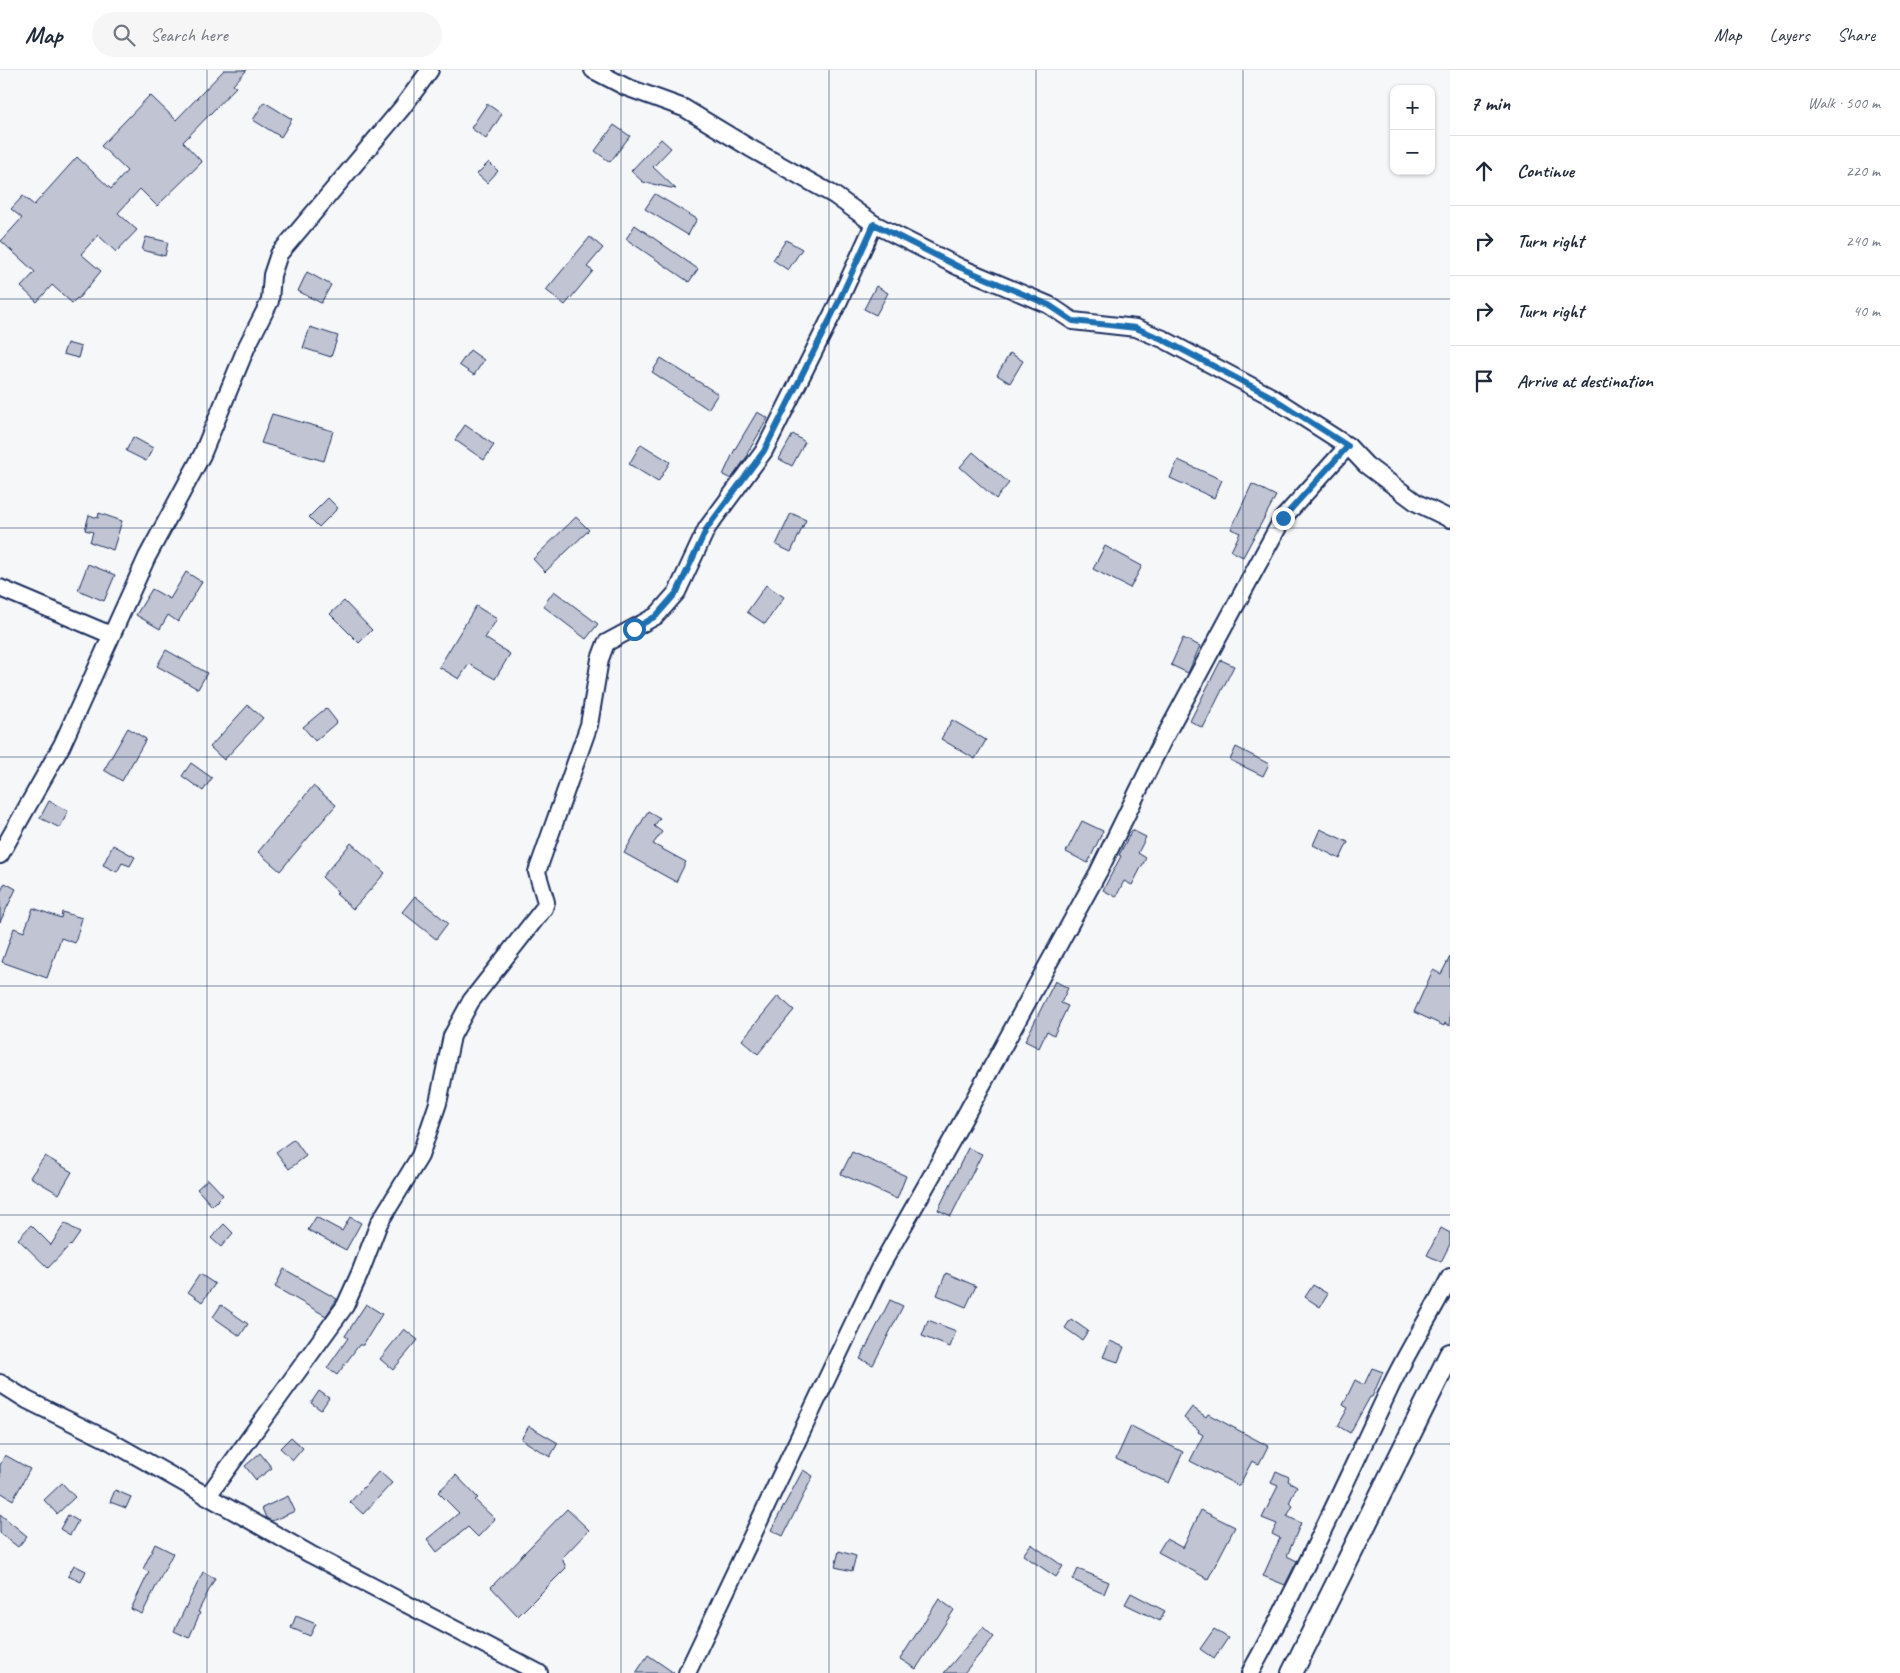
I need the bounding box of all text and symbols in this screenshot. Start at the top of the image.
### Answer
search box [92,12,442,57]
text: Map [25,20,62,50]
icon: search [110,21,138,49]
text: Search here [150,23,228,47]
text: Map [1714,24,1742,46]
text: Layers [1770,24,1809,46]
text: Share [1837,24,1875,46]
map controls [1390,85,1435,175]
button: + [1390,85,1435,130]
text: 7 min [1470,90,1510,116]
text: Walk · 500 m [1808,93,1880,113]
button: − [1390,130,1435,175]
icon: ahead [1470,157,1498,185]
text: Continue [1517,159,1574,183]
text: 220 m [1846,161,1880,181]
icon: right [1470,227,1498,255]
text: Turn right [1517,229,1584,253]
text: 240 m [1846,231,1880,251]
icon: right [1470,297,1498,325]
text: Turn right [1517,299,1584,323]
text: 40 m [1853,301,1880,321]
icon: arrive [1470,367,1498,395]
text: Arrive at destination [1517,369,1653,393]
route end [1272,507,1295,530]
route start [623,618,646,641]

